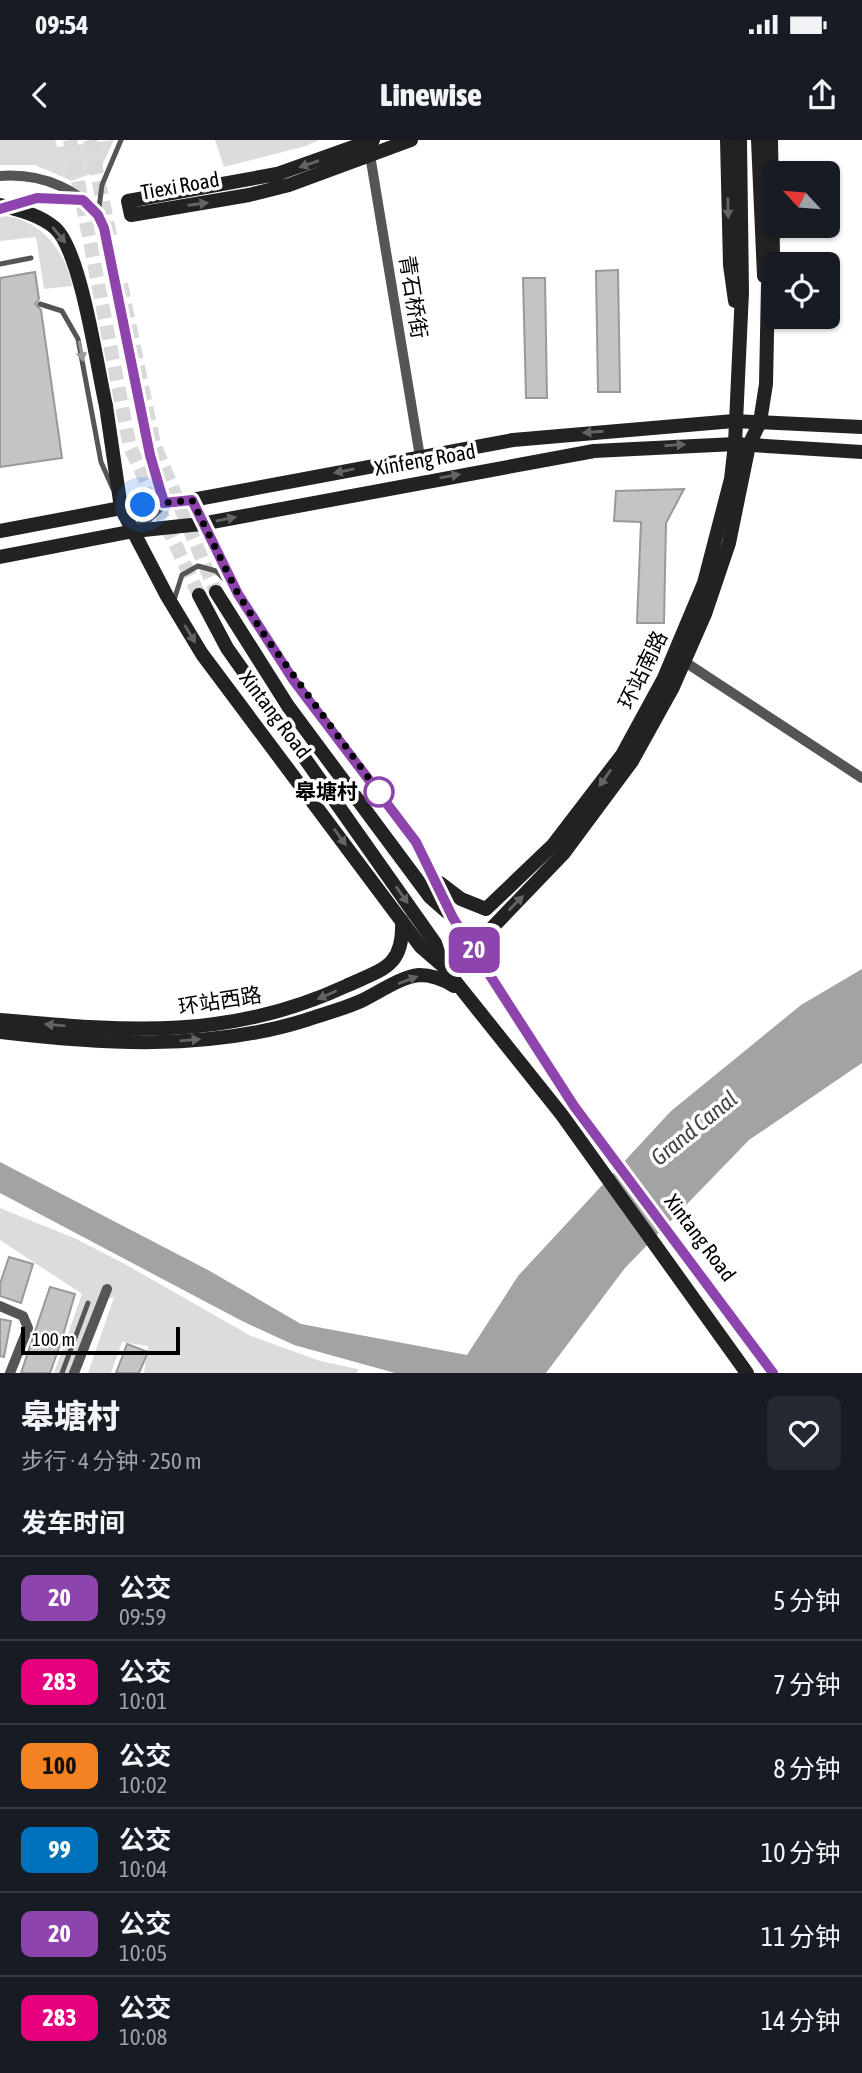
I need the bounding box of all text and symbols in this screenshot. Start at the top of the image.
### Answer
text: 09:54 [35,10,89,40]
icon: back [21,76,59,114]
text: Linewise [380,76,482,113]
icon: share [803,76,841,114]
one-way arrow [299,159,320,170]
north arrow [763,161,840,238]
map controls [763,161,840,329]
street label: Tiexi Road [139,166,221,204]
one-way arrow [723,197,734,219]
one-way arrow [187,198,209,209]
one-way arrow [51,227,66,244]
button: locate [763,252,840,329]
street label: 青石桥街 [396,253,432,340]
one-way arrow [75,340,86,362]
one-way arrow [582,427,604,438]
street label: Xinfeng Road [373,438,477,480]
one-way arrow [664,439,686,450]
one-way arrow [333,466,355,477]
one-way arrow [439,470,461,481]
your location [125,487,160,522]
one-way arrow [215,513,237,524]
one-way arrow [184,625,196,644]
street label: 环站南路 [613,627,671,713]
street label: Xintang Road [235,666,316,763]
one-way arrow [598,769,612,787]
marker: 皋塘村 [364,777,394,807]
place label: 皋塘村 [295,779,358,803]
one-way arrow [333,827,347,846]
one-way arrow [395,886,409,904]
one-way arrow [507,895,523,912]
line badge: 20 [442,927,505,973]
text: 20 [463,936,485,963]
one-way arrow [398,974,419,985]
street label: 环站西路 [176,982,263,1018]
one-way arrow [317,989,337,1001]
one-way arrow [44,1019,66,1030]
one-way arrow [179,1034,201,1045]
water label: Grand Canal [646,1085,742,1171]
street label: Xintang Road [660,1189,741,1286]
scale bar [21,1324,180,1356]
text: 100 m [32,1328,75,1350]
button: heart [767,1396,841,1470]
text: 皋塘村 [21,1397,120,1435]
text: 步行 · 4 分钟 · 250 m [21,1448,202,1474]
text: 发车时间 [21,1508,125,1538]
text: 公交 [119,1573,171,1603]
text: 20 [48,1584,71,1611]
text: 5 分钟 [773,1586,841,1616]
text: 09:59 [119,1604,166,1630]
text: 公交 [119,1657,171,1687]
text: 283 [43,1668,76,1695]
text: 7 分钟 [773,1670,841,1700]
text: 10:01 [119,1688,167,1714]
text: 公交 [119,1741,171,1771]
text: 100 [43,1752,76,1779]
text: 8 分钟 [773,1754,841,1784]
text: 10:02 [119,1772,167,1798]
text: 公交 [119,1825,171,1855]
text: 99 [48,1836,71,1863]
text: 10 分钟 [761,1838,841,1868]
text: 10:04 [119,1856,167,1882]
text: 公交 [119,1909,171,1939]
text: 20 [48,1920,71,1947]
text: 11 分钟 [761,1922,841,1952]
text: 10:05 [119,1940,167,1966]
text: 公交 [119,1993,171,2023]
text: 283 [43,2004,76,2031]
text: 14 分钟 [761,2006,841,2036]
text: 10:08 [119,2024,167,2050]

